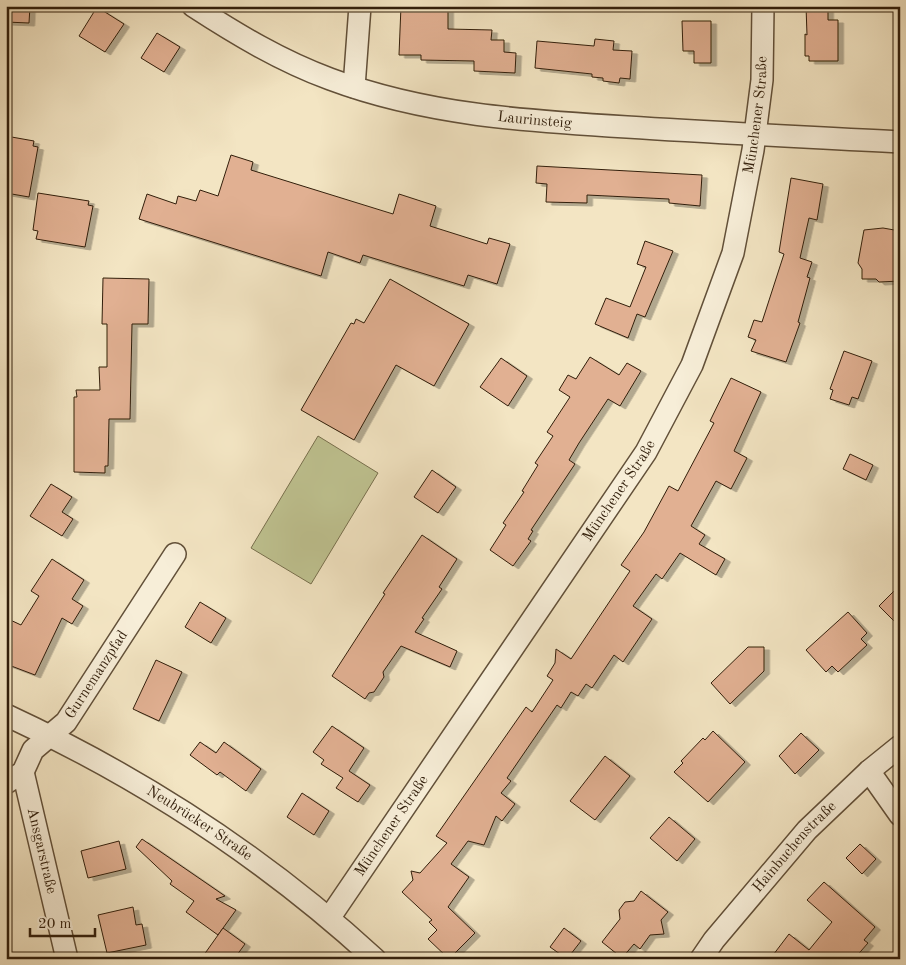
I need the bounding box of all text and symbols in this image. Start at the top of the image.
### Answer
street label: Münchener Straße [741,56,770,175]
street label: Laurinsteig [497,109,572,131]
street label: Münchener Straße [580,438,658,544]
street label: Gurnemanzpfad [63,628,131,722]
street label: Münchener Straße [352,773,431,879]
street label: Neubrücker Straße [144,783,255,864]
street label: Hainbuchenstraße [750,799,839,896]
street label: Ansgarstraße [24,806,59,895]
scale bar [30,905,95,937]
text: 20 m [38,917,72,932]

